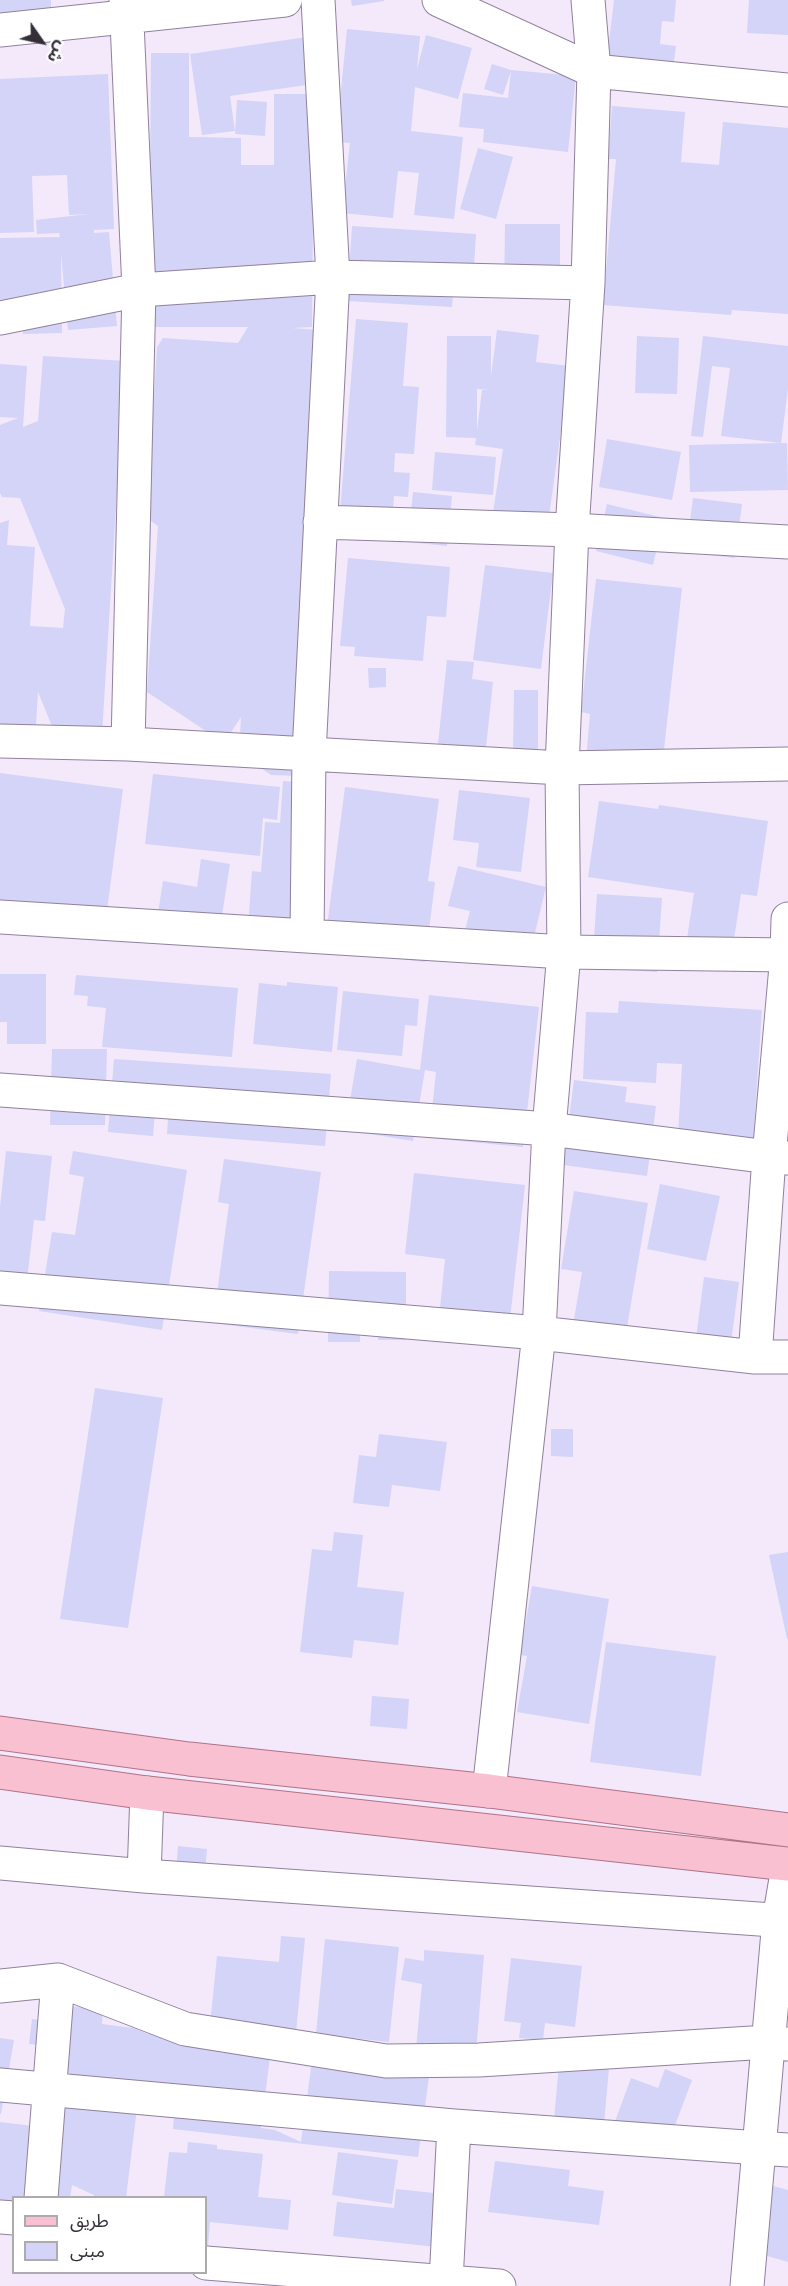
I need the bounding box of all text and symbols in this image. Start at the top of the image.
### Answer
north arrow [12,12,72,72]
text: ش [42,37,73,68]
legend [12,2196,207,2274]
text: طريق [70,2208,109,2233]
text: مبنى [70,2238,105,2263]

